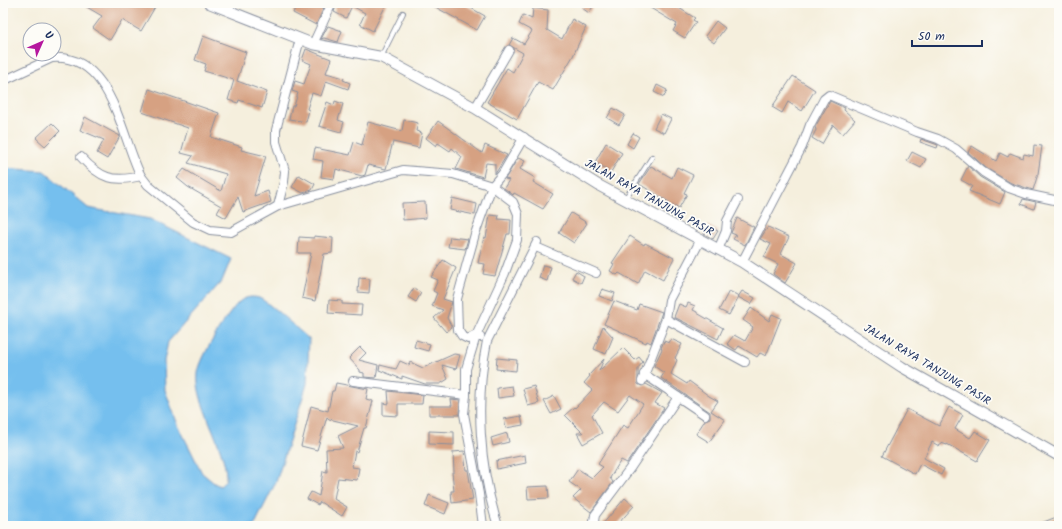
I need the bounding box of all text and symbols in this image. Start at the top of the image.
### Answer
north arrow [22,22,62,62]
scale bar [912,22,982,48]
text: U [40,27,57,45]
text: 50 m [918,27,945,46]
street label: JALAN RAYA TANJUNG PASIR [581,155,718,241]
street label: JALAN RAYA TANJUNG PASIR [860,320,995,410]

